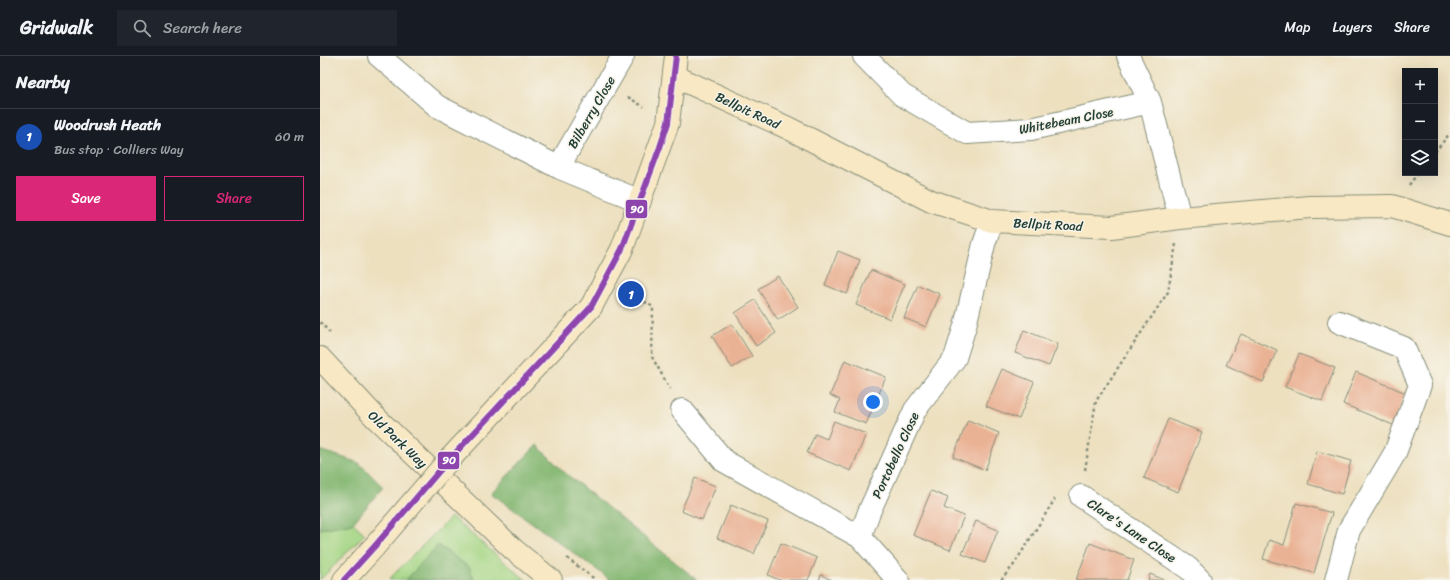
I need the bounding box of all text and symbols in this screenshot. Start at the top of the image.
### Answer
search box [117,10,397,46]
text: Gridwalk [20,11,93,44]
text: Search here [163,15,242,41]
text: Map [1285,15,1310,40]
text: Layers [1332,15,1372,40]
text: Share [1394,15,1430,40]
icon: search [131,17,153,39]
text: Nearby [16,67,70,97]
map controls [1402,68,1438,176]
button: + [1402,68,1438,104]
street label: Bilberry Close [561,71,622,153]
street label: Bellpit Road [711,85,785,136]
street label: Whitebeam Close [1017,100,1115,141]
button: − [1402,104,1438,140]
text: Woodrush Heath [54,112,161,138]
text: 1 [26,125,32,148]
text: 60 m [275,125,304,148]
text: Bus stop · Colliers Way [54,138,183,161]
button: layers [1402,140,1438,176]
button: Save [16,176,156,221]
button: Share [164,176,304,221]
line badge: 90 [625,199,648,219]
text: 90 [630,200,644,219]
street label: Bellpit Road [1013,211,1084,238]
pin: 1 [618,279,644,309]
your location [863,392,883,412]
street label: Old Park Way [362,405,433,474]
street label: Portobello Close [865,408,926,502]
line badge: 90 [437,451,460,470]
text: 90 [442,451,456,470]
street label: Clare's Lane Close [1082,492,1181,569]

